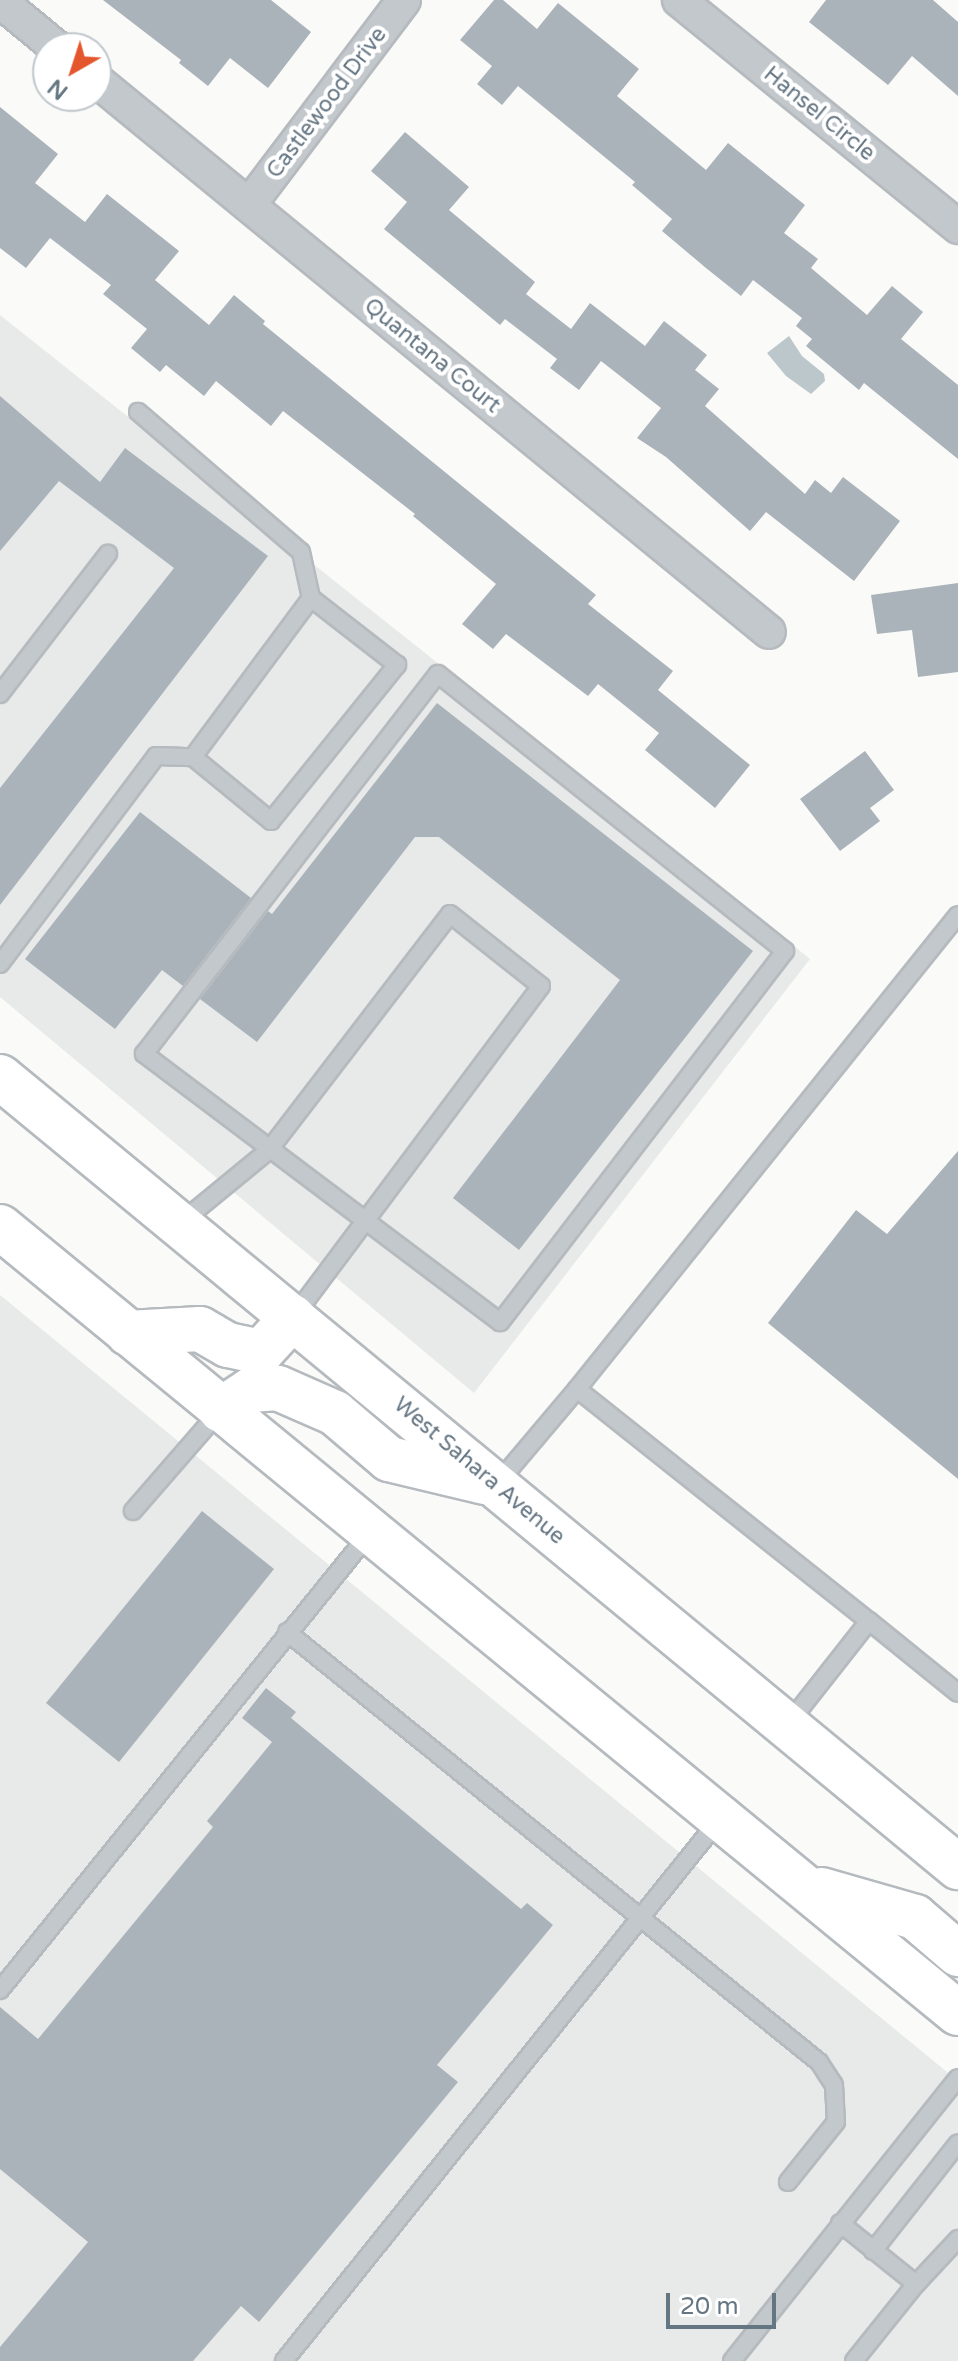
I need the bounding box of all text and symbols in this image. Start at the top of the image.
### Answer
street label: Castlewood Drive [262,22,392,184]
north arrow [32,32,112,112]
street label: Hansel Circle [758,61,880,167]
text: N [43,73,73,105]
street label: Quantana Court [359,293,505,419]
street label: West Sahara Avenue [388,1392,570,1550]
scale bar [670,2277,780,2327]
text: 20 m [680,2292,738,2321]

